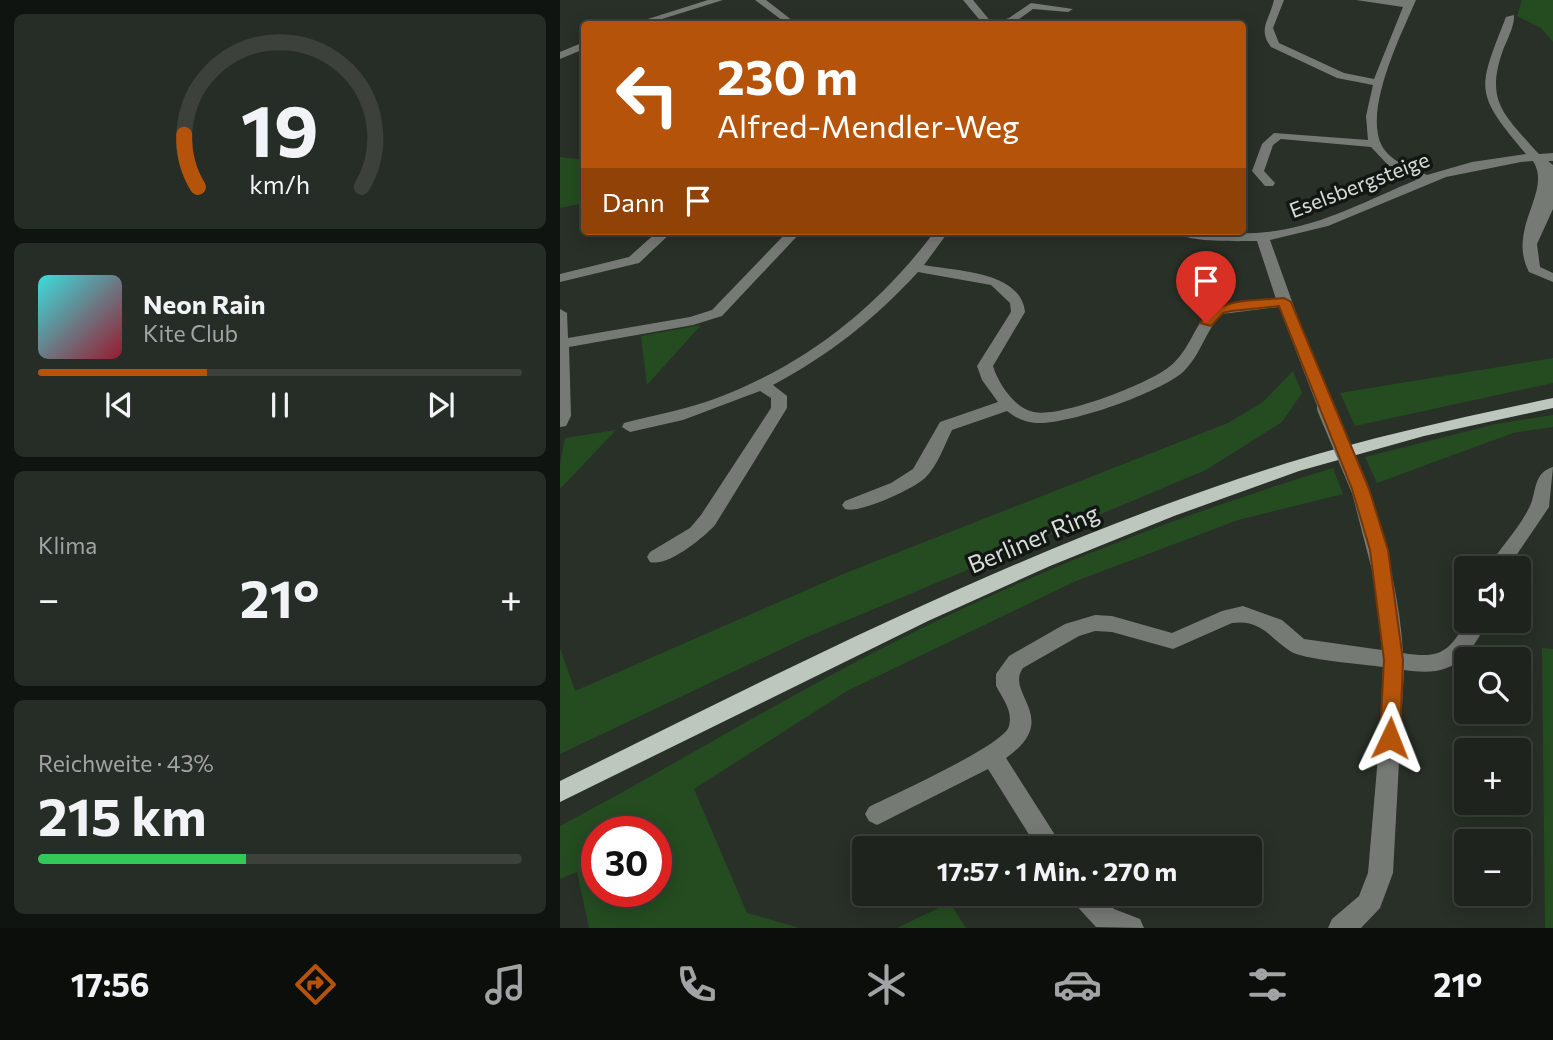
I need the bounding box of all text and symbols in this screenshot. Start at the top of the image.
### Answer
text: 230 m [717,45,858,105]
icon: left [602,49,693,140]
text: 19 [241,84,319,173]
text: Alfred-Mendler-Weg [717,105,1019,145]
street label: Eselsbergsteige [1285,146,1433,222]
text: km/h [250,169,310,199]
icon: arrive [679,182,717,220]
text: Dann [602,186,665,217]
pin [1176,251,1236,323]
icon: arrive [1187,262,1225,300]
text: Neon Rain [143,288,266,319]
text: Kite Club [143,319,238,347]
icon: previous [100,386,138,424]
icon: pause [261,386,299,424]
icon: next [422,386,460,424]
street label: Berliner Ring [963,497,1103,579]
text: Klima [38,531,97,559]
map controls [1454,556,1531,906]
button: sound [1454,556,1531,633]
text: 21° [240,565,319,629]
text: − [38,574,60,621]
text: + [500,574,522,621]
button: search [1454,647,1531,724]
position arrow [1353,701,1427,775]
button: + [1454,738,1531,815]
text: Reichweite · 43% [38,749,214,777]
text: 215 km [38,783,207,847]
speed limit sign: 30 [581,816,672,907]
button: − [1454,829,1531,906]
text: 17:57 · 1 Min. · 270 m [937,855,1177,886]
icon: directions [291,960,340,1009]
icon: music [481,960,530,1009]
icon: phone [672,960,721,1009]
icon: climate [862,960,911,1009]
icon: car [1053,960,1102,1009]
icon: filters [1243,960,1292,1009]
text: 17:56 [71,964,150,1004]
text: 21° [1433,964,1482,1004]

